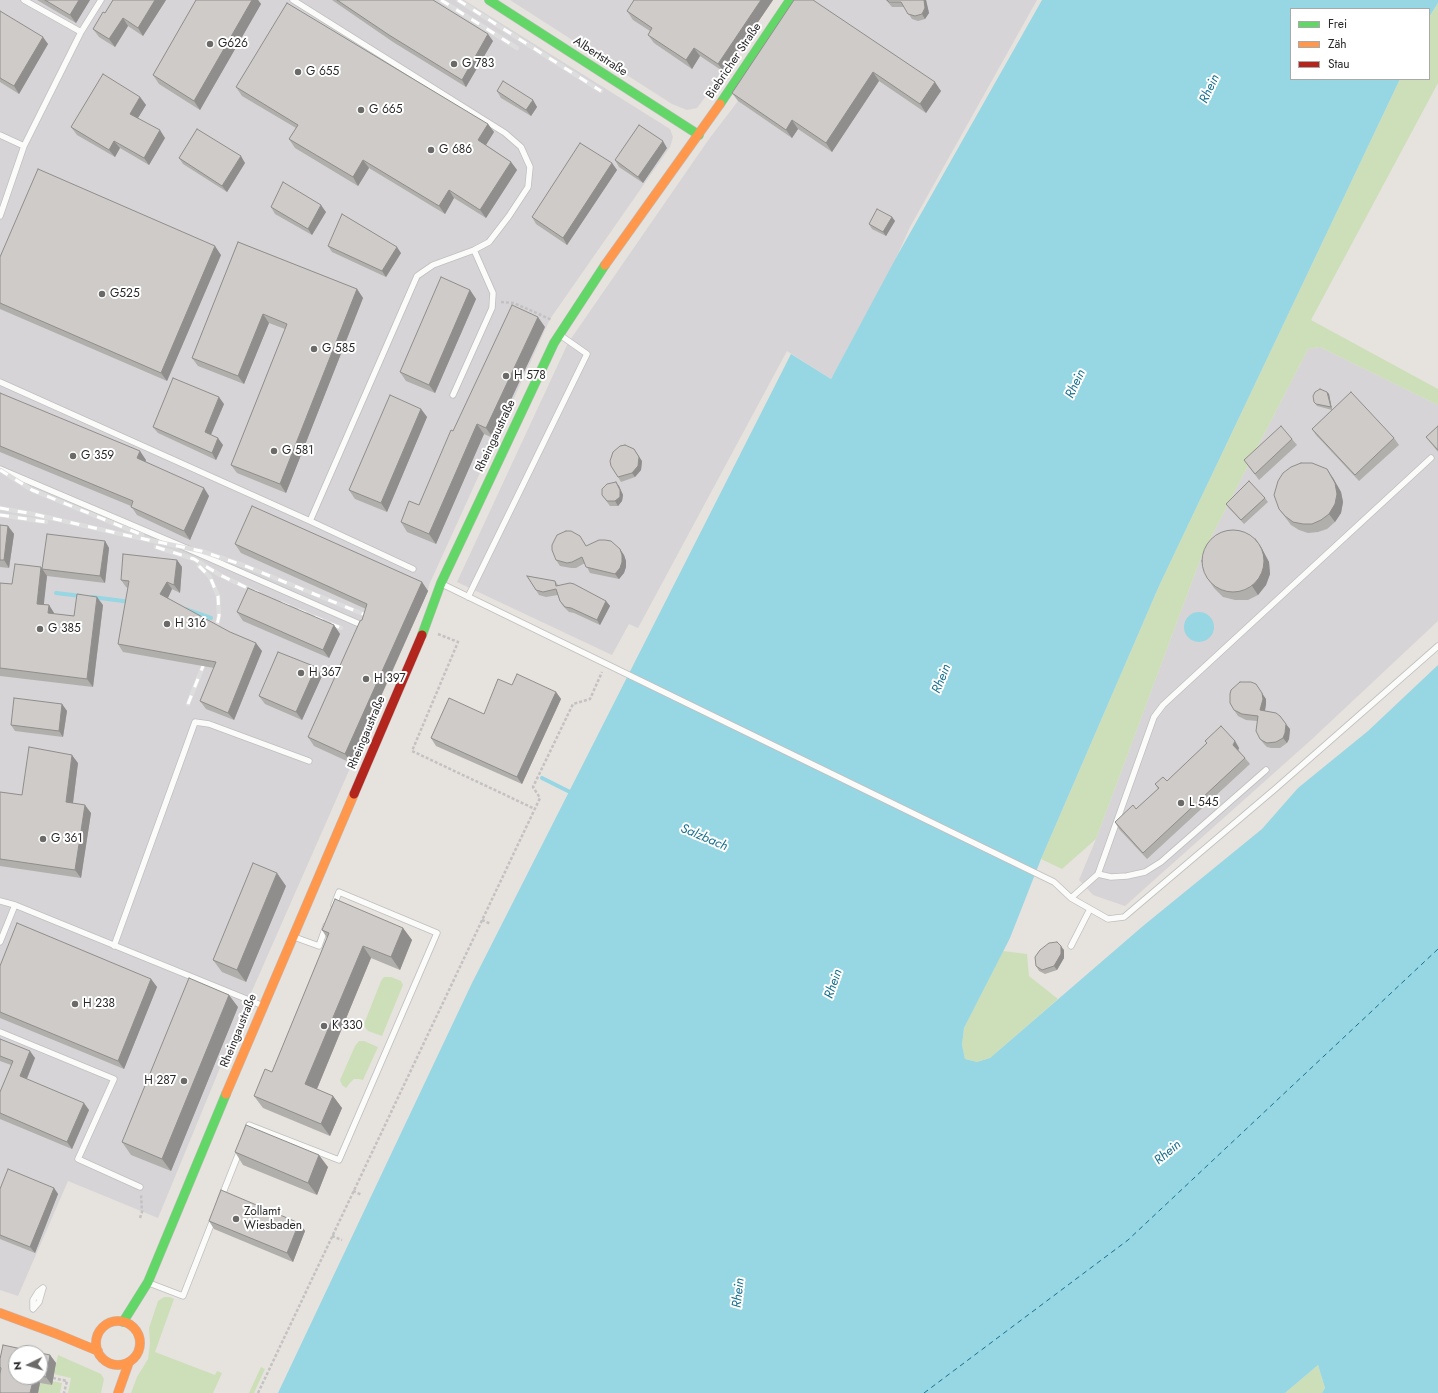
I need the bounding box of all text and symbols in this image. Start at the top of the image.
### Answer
legend [1290,8,1430,80]
text: Frei [1328,15,1347,33]
street label: Biebricher Straße [703,20,765,102]
street label: Albertstraße [570,34,630,80]
text: Zäh [1328,35,1347,53]
place label: G626 [218,37,248,51]
marker: G626 [205,39,215,49]
text: Stau [1328,55,1350,73]
place label: G 783 [462,57,494,71]
marker: G 783 [449,59,459,69]
place label: G 655 [306,65,339,79]
marker: G 655 [293,67,303,77]
water label: Rhein [1197,72,1223,106]
place label: G 665 [369,103,402,117]
marker: G 665 [356,105,366,115]
place label: G 686 [439,143,472,157]
marker: G 686 [426,145,436,155]
place label: G525 [110,287,140,301]
marker: G525 [97,289,107,299]
place label: G 585 [322,342,355,356]
marker: G 585 [309,344,319,354]
water label: Rhein [1063,367,1089,401]
place label: H 578 [514,369,546,383]
marker: H 578 [501,371,511,381]
street label: Rheingaustraße [473,398,519,474]
place label: G 581 [282,444,314,458]
marker: G 581 [269,446,279,456]
place label: G 359 [81,449,114,463]
marker: G 359 [68,451,78,461]
place label: H 316 [175,617,206,631]
marker: H 316 [162,619,172,629]
place label: G 385 [48,622,81,636]
marker: G 385 [35,624,45,634]
water label: Rhein [929,662,955,696]
place label: H 367 [309,666,341,680]
marker: H 367 [296,668,306,678]
place label: H 397 [374,672,406,686]
marker: H 397 [361,674,371,684]
street label: Rheingaustraße [345,694,389,772]
place label: L 545 [1189,796,1219,810]
marker: L 545 [1176,798,1186,808]
water label: Salzbach [678,821,730,855]
place label: G 361 [51,832,83,846]
marker: G 361 [38,834,48,844]
water label: Rhein [822,967,846,1001]
street label: Rheingaustraße [218,992,260,1070]
place label: H 238 [83,997,115,1011]
marker: H 238 [70,999,80,1009]
place label: K 330 [332,1019,363,1033]
marker: K 330 [319,1021,329,1031]
place label: H 287 [144,1074,176,1088]
marker: H 287 [179,1076,189,1086]
water label: Rhein [1151,1137,1185,1169]
place label: Zollamt Wiesbaden [244,1205,302,1233]
marker: Zollamt Wiesbaden [231,1214,241,1224]
water label: Rhein [730,1277,748,1309]
north arrow [8,1345,48,1385]
text: N [9,1361,25,1371]

